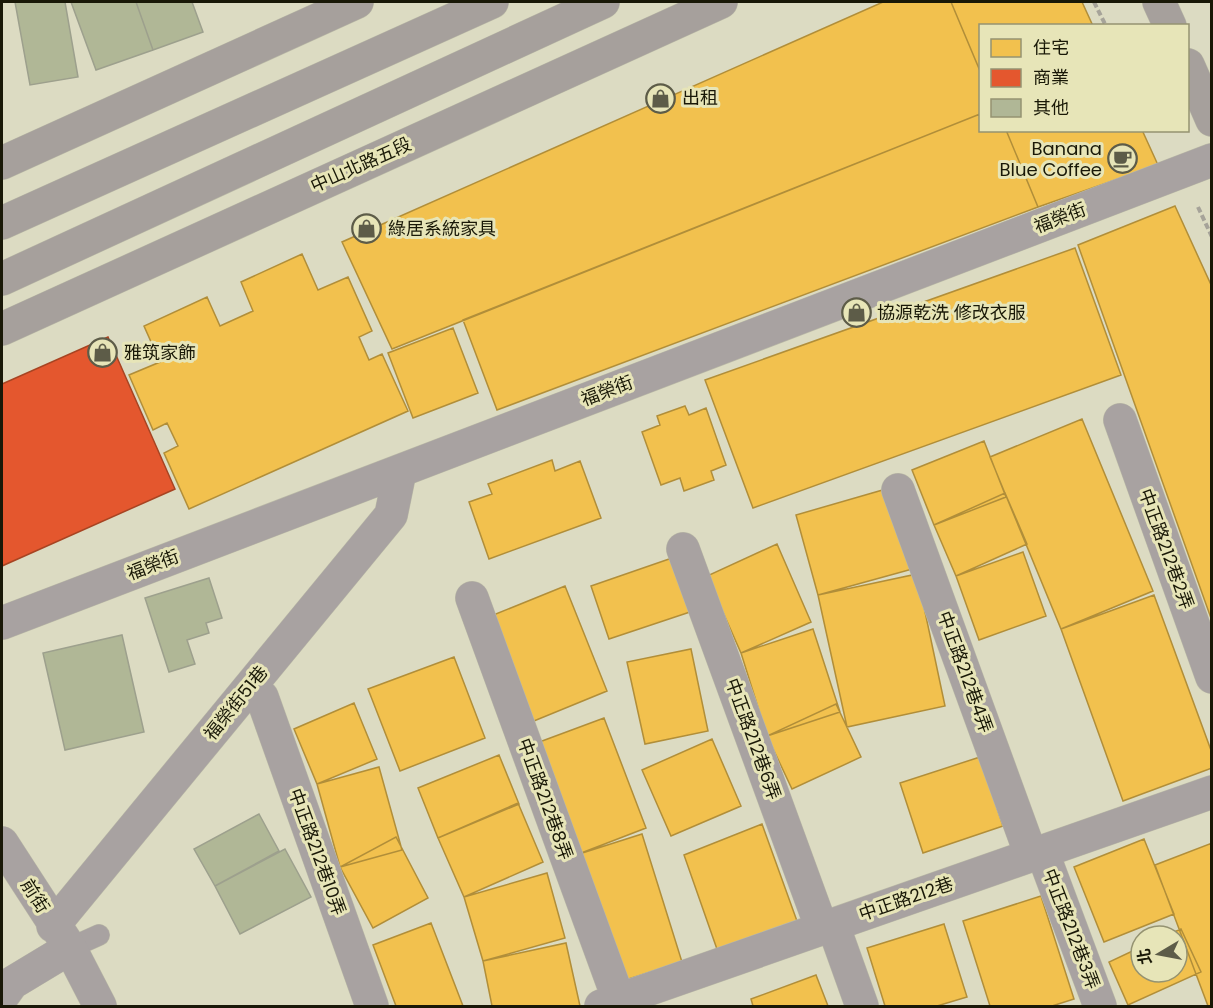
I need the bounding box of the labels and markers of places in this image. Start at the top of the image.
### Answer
shop icon: 出租 [645,82,677,114]
place label: 出租 [682,85,718,110]
place label: Banana Blue Coffee [999,136,1102,182]
cafe icon: Banana Blue Coffee [1107,143,1139,175]
shop icon: 綠居系統家具 [351,213,383,245]
place label: 綠居系統家具 [388,216,496,241]
shop icon: 協源乾洗 修改衣服 [840,297,872,329]
place label: 協源乾洗 修改衣服 [877,300,1026,325]
shop icon: 雅筑家飾 [87,337,119,369]
place label: 雅筑家飾 [124,340,196,365]

